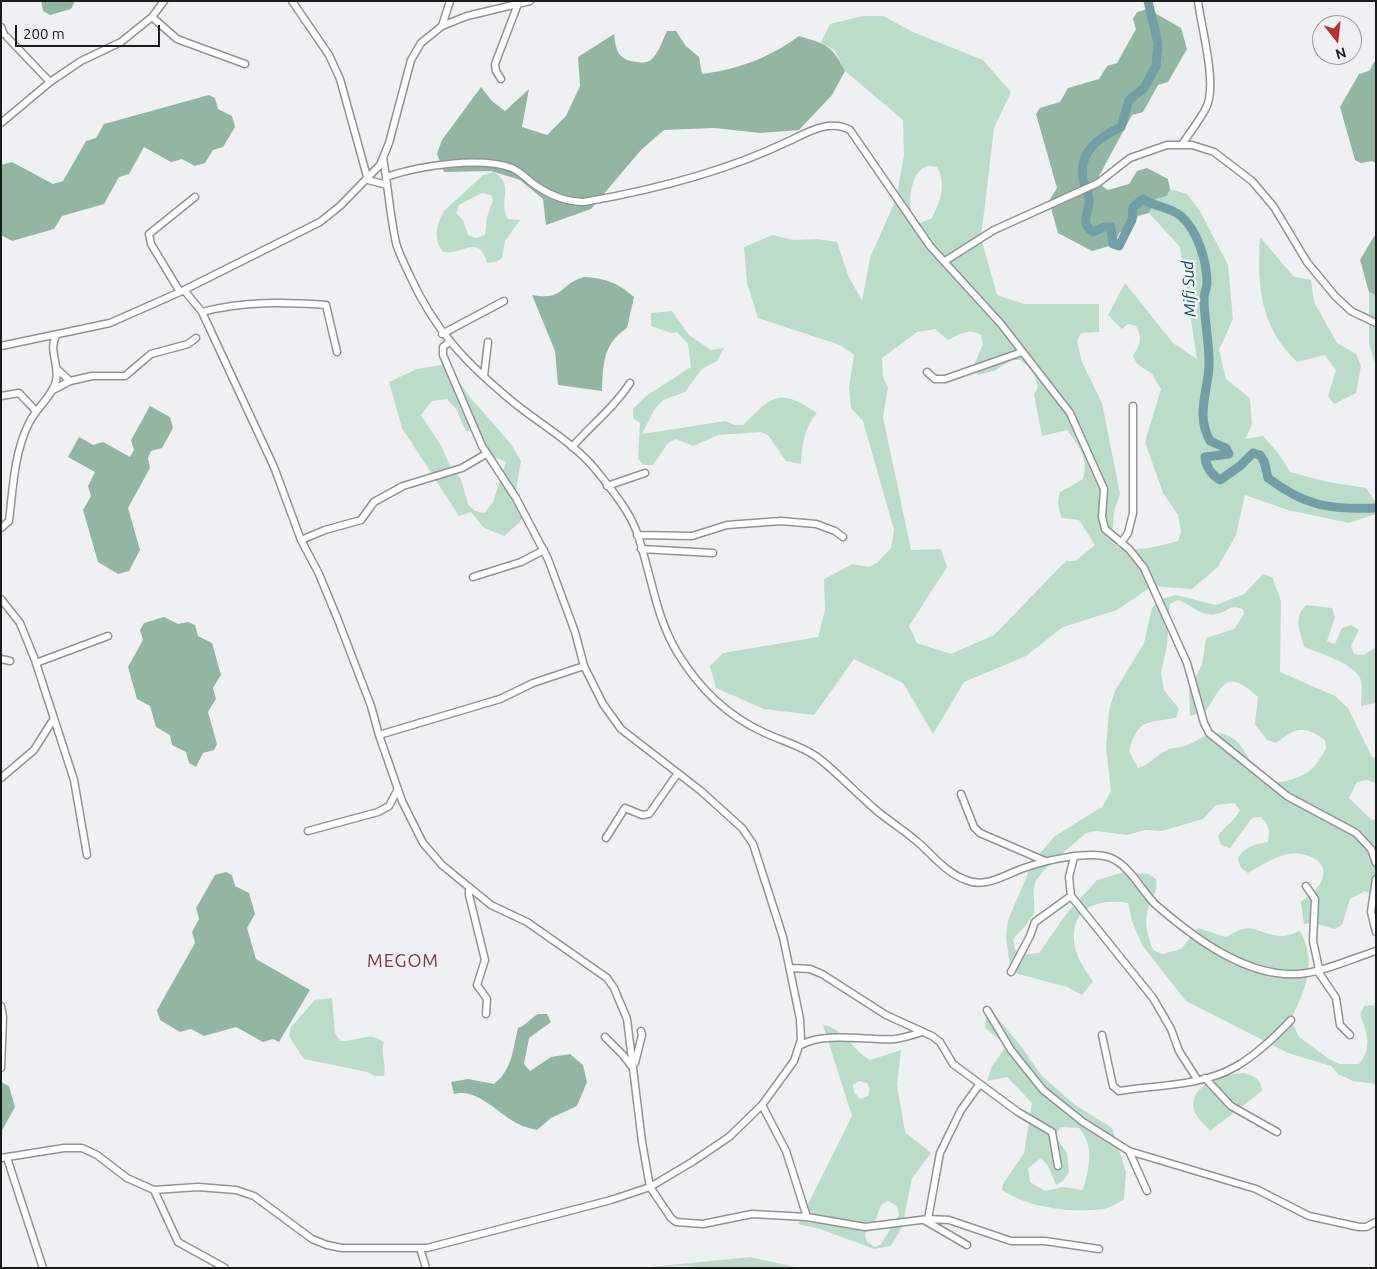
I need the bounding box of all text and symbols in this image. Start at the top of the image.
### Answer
scale bar [18,15,162,47]
north arrow [1312,15,1362,65]
text: 200 m [23,25,65,42]
text: N [1334,44,1348,63]
water label: Mifi Sud [1178,260,1200,318]
district label: MEGOM [366,950,440,972]

